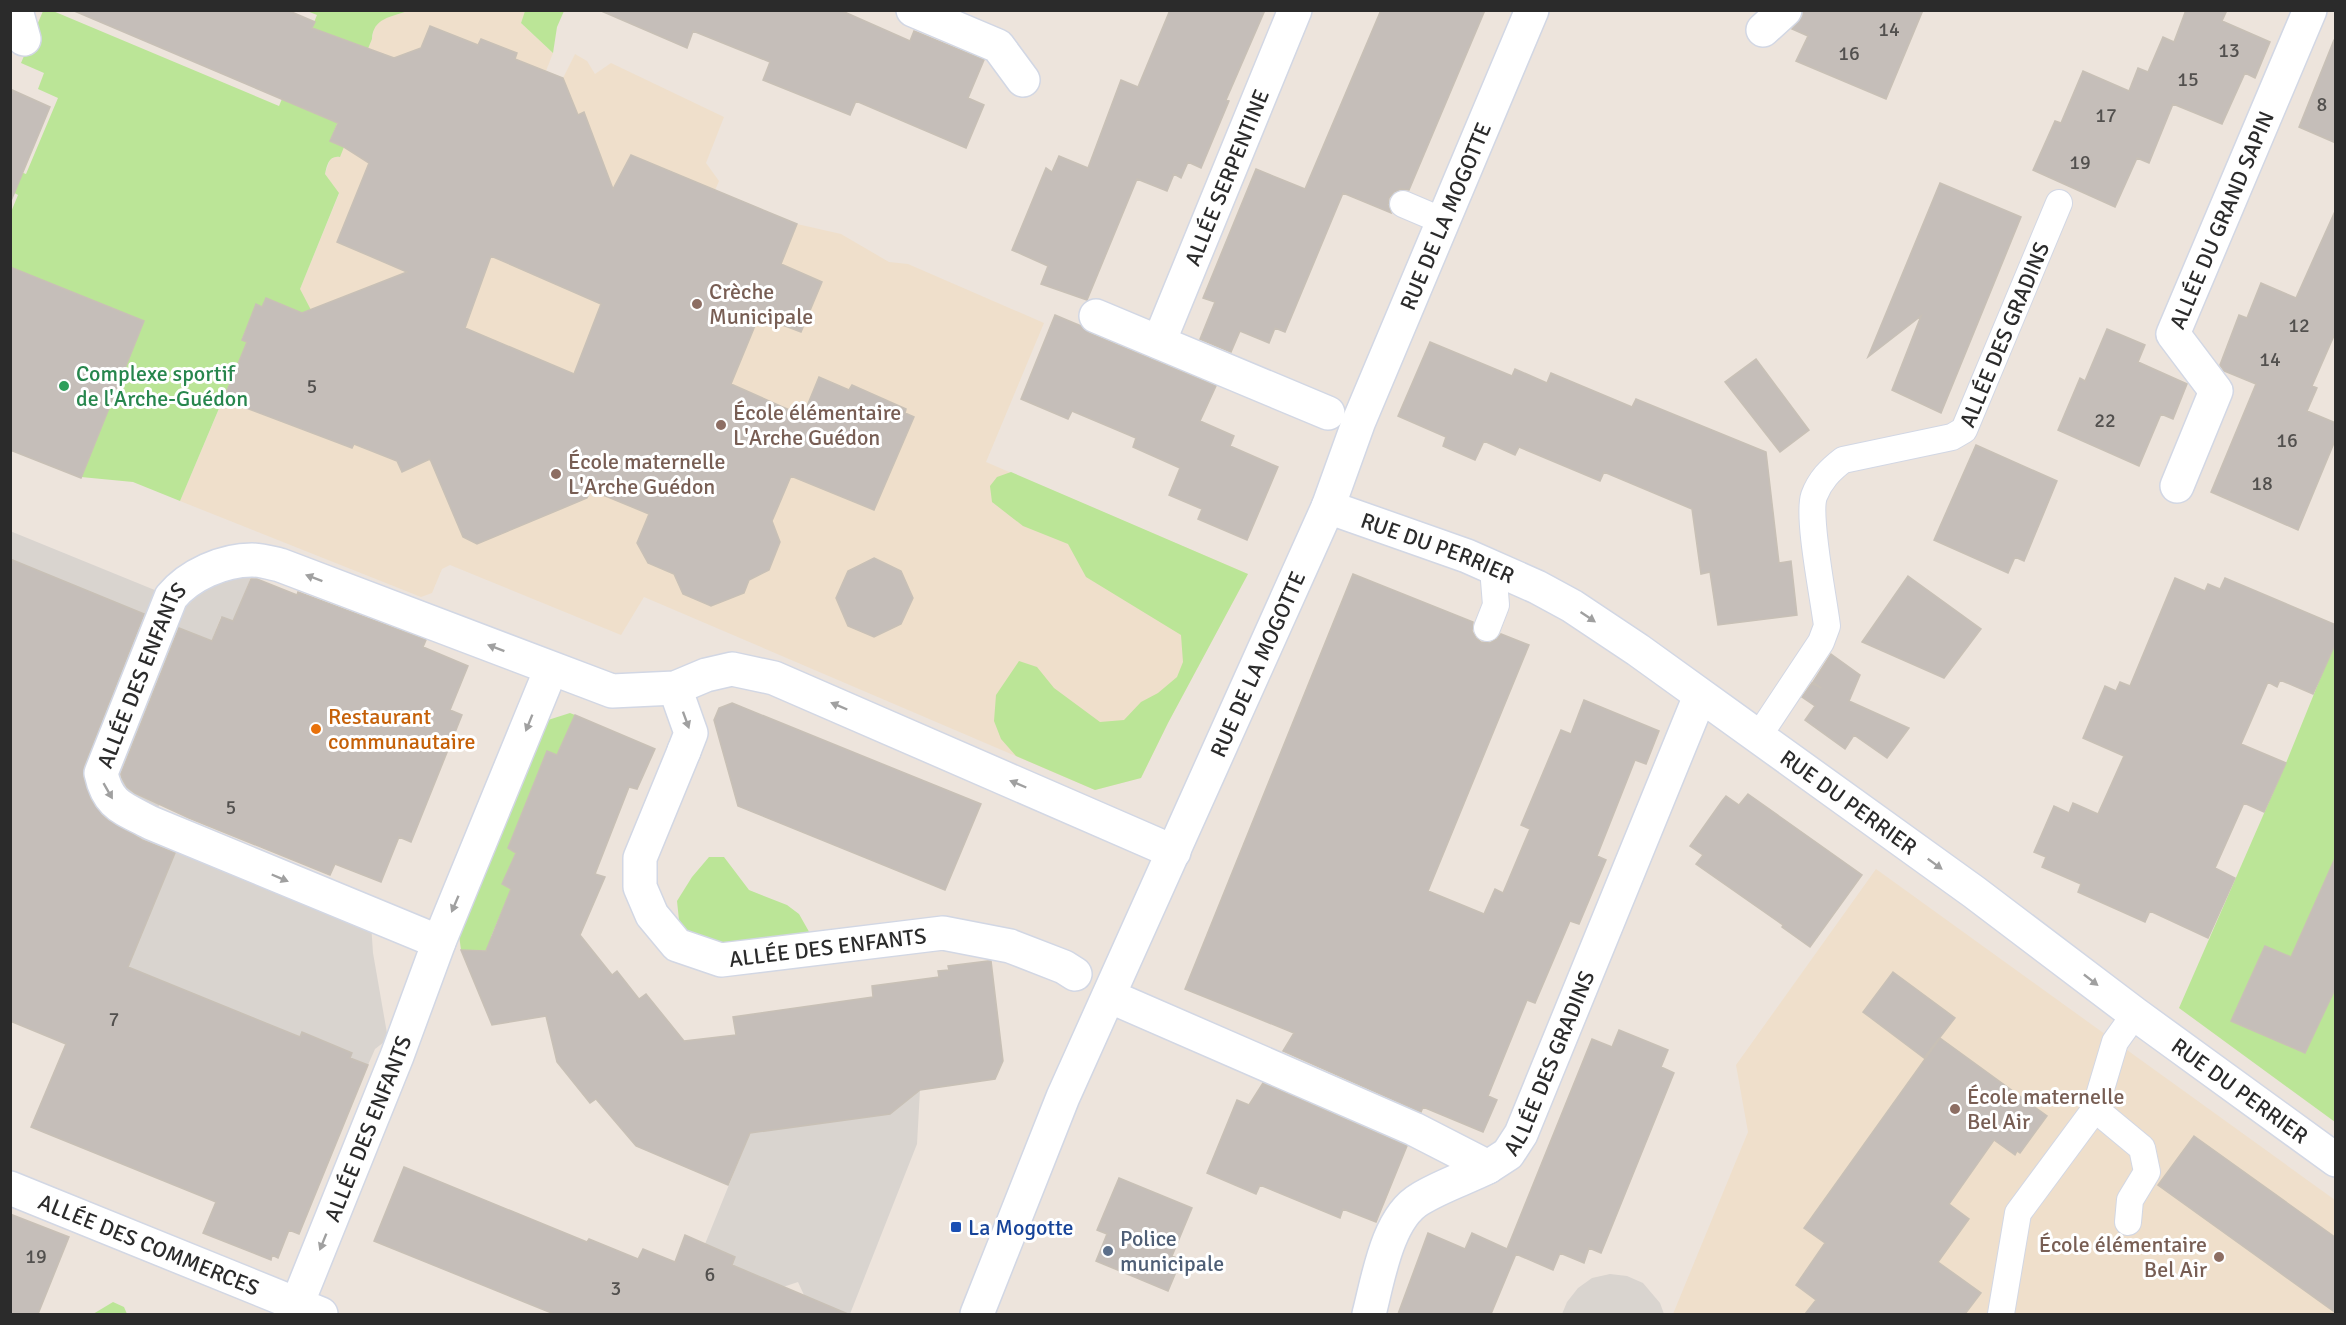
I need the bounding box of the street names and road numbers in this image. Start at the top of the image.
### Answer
street label: ALLÉE SERPENTINE [1178,85,1275,270]
street label: ALLÉE DU GRAND SAPIN [2163,107,2279,333]
street label: RUE DE LA MOGOTTE [1394,118,1497,314]
street label: ALLÉE DES GRADINS [1953,238,2055,431]
street label: RUE DU PERRIER [1357,506,1519,589]
street label: RUE DE LA MOGOTTE [1204,567,1311,761]
street label: ALLÉE DES ENFANTS [91,576,191,772]
street label: RUE DU PERRIER [1775,744,1923,860]
street label: ALLÉE DES ENFANTS [727,922,928,972]
street label: ALLÉE DES GRADINS [1497,966,1600,1160]
street label: ALLÉE DES ENFANTS [318,1032,417,1226]
street label: RUE DU PERRIER [2166,1032,2314,1149]
street label: ALLÉE DES COMMERCES [35,1188,263,1301]

